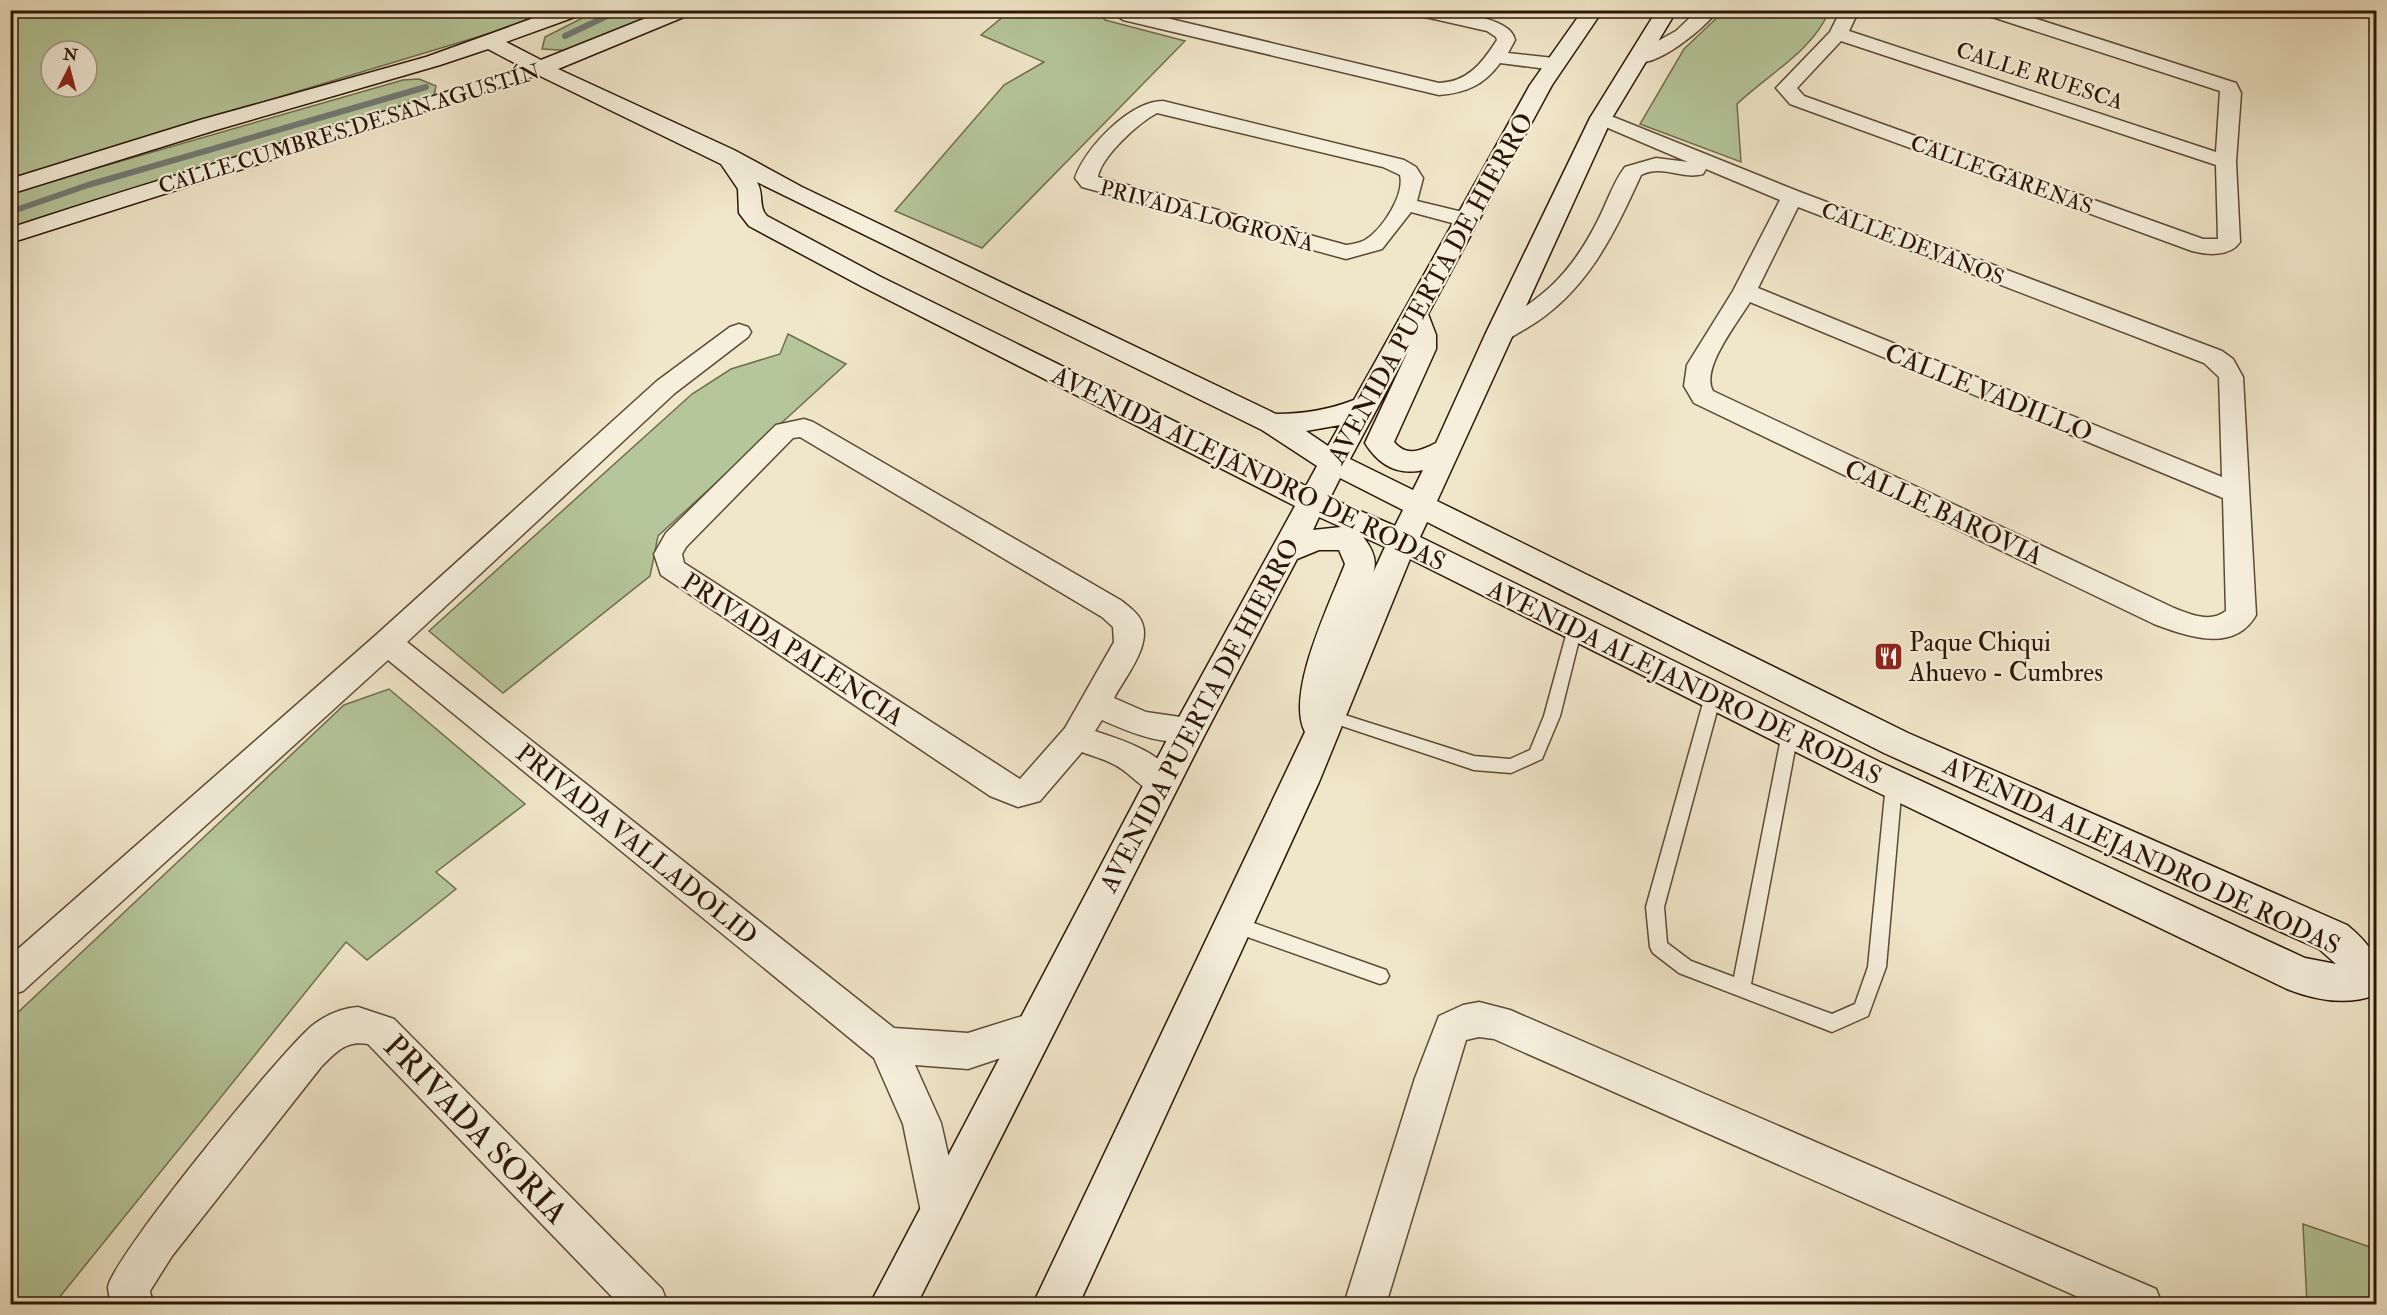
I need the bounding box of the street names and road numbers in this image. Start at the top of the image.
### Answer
street label: CALLE RUESCA [1953,36,2127,116]
street label: CALLE CUMBRES DE SAN AGUSTÍN [155,57,544,200]
street label: AVENIDA PUERTA DE HIERRO [1320,107,1541,470]
street label: CALLE GARENAS [1907,129,2097,221]
street label: PRIVADA LOGROÑA [1097,173,1317,258]
street label: CALLE DEVANOS [1817,196,2008,292]
street label: CALLE VADILLO [1880,337,2097,449]
street label: AVENIDA ALEJANDRO DE RODAS [1045,359,1451,578]
street label: CALLE BAROVIA [1839,453,2048,573]
street label: AVENIDA PUERTA DE HIERRO [1092,533,1307,899]
street label: PRIVADA PALENCIA [675,566,910,734]
street label: AVENIDA ALEJANDRO DE RODAS [1481,573,1887,792]
street label: PRIVADA VALLADOLID [509,737,764,952]
street label: AVENIDA ALEJANDRO DE RODAS [1937,749,2345,962]
street label: PRIVADA SORIA [375,1027,576,1233]

